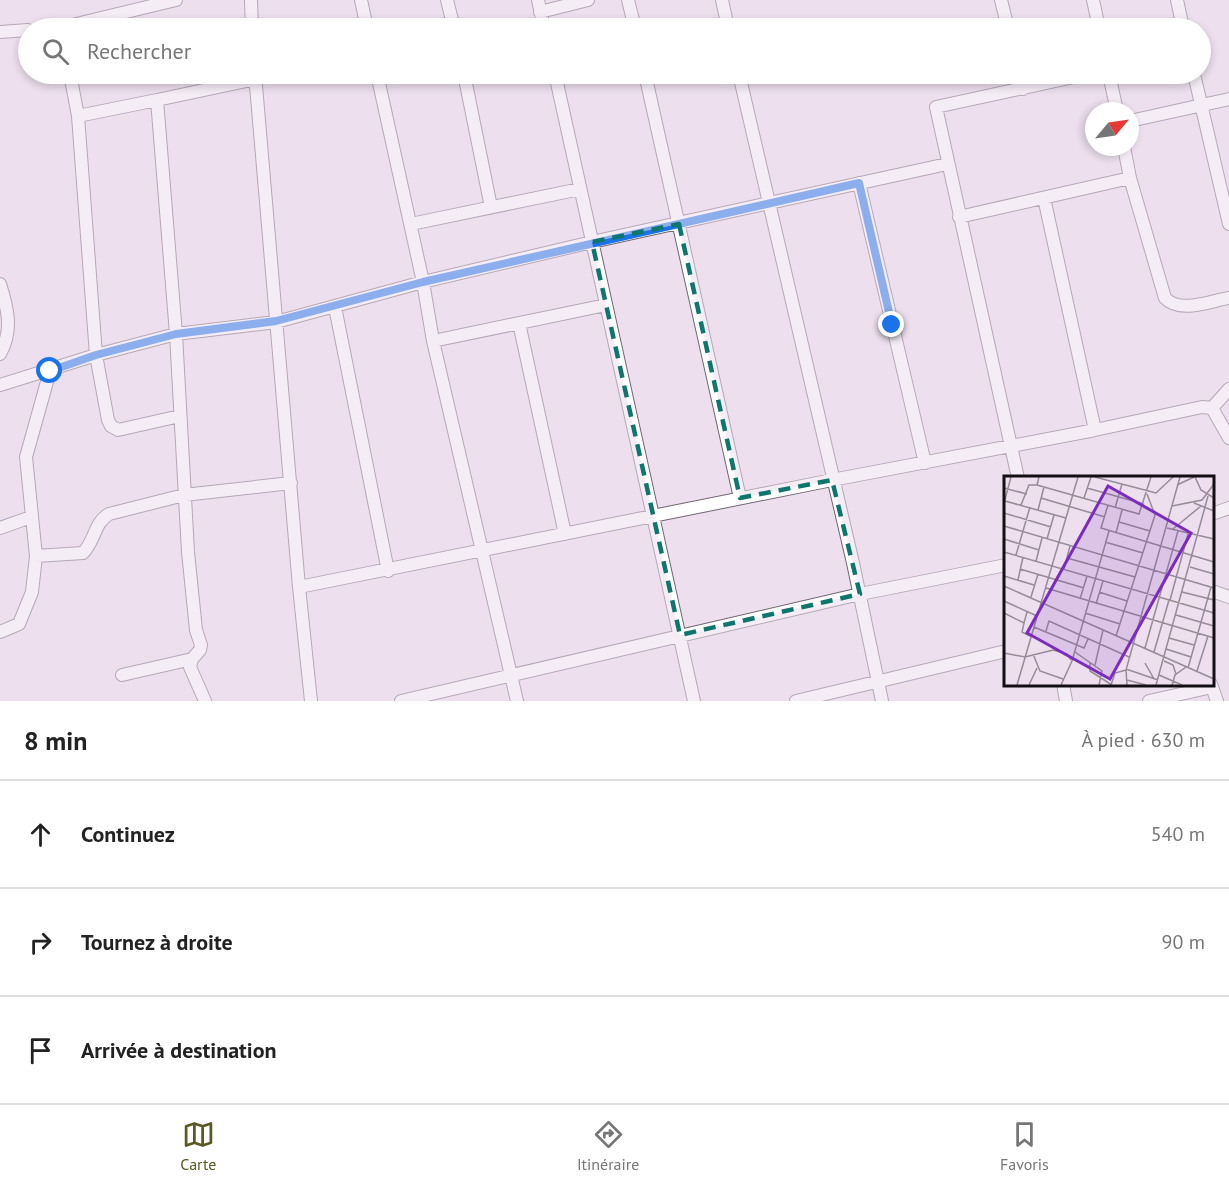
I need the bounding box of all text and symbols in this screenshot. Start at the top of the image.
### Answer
search box [18,18,1211,84]
icon: search [39,35,72,68]
text: Rechercher [87,37,191,65]
north arrow [1085,102,1139,156]
route end [878,311,904,337]
route start [36,357,62,383]
inset map [1004,476,1214,686]
text: 8 min [24,724,87,757]
text: À pied · 630 m [1081,727,1205,753]
icon: ahead [24,818,57,851]
text: Continuez [81,820,175,848]
text: 540 m [1151,821,1205,847]
icon: right [24,926,57,959]
text: Tournez à droite [81,928,233,956]
text: 90 m [1162,929,1205,955]
icon: arrive [24,1034,57,1067]
text: Arrivée à destination [81,1036,277,1064]
tab: Carte [180,1118,216,1174]
tab: Itinéraire [577,1118,639,1174]
tab: Favoris [1000,1118,1049,1174]

